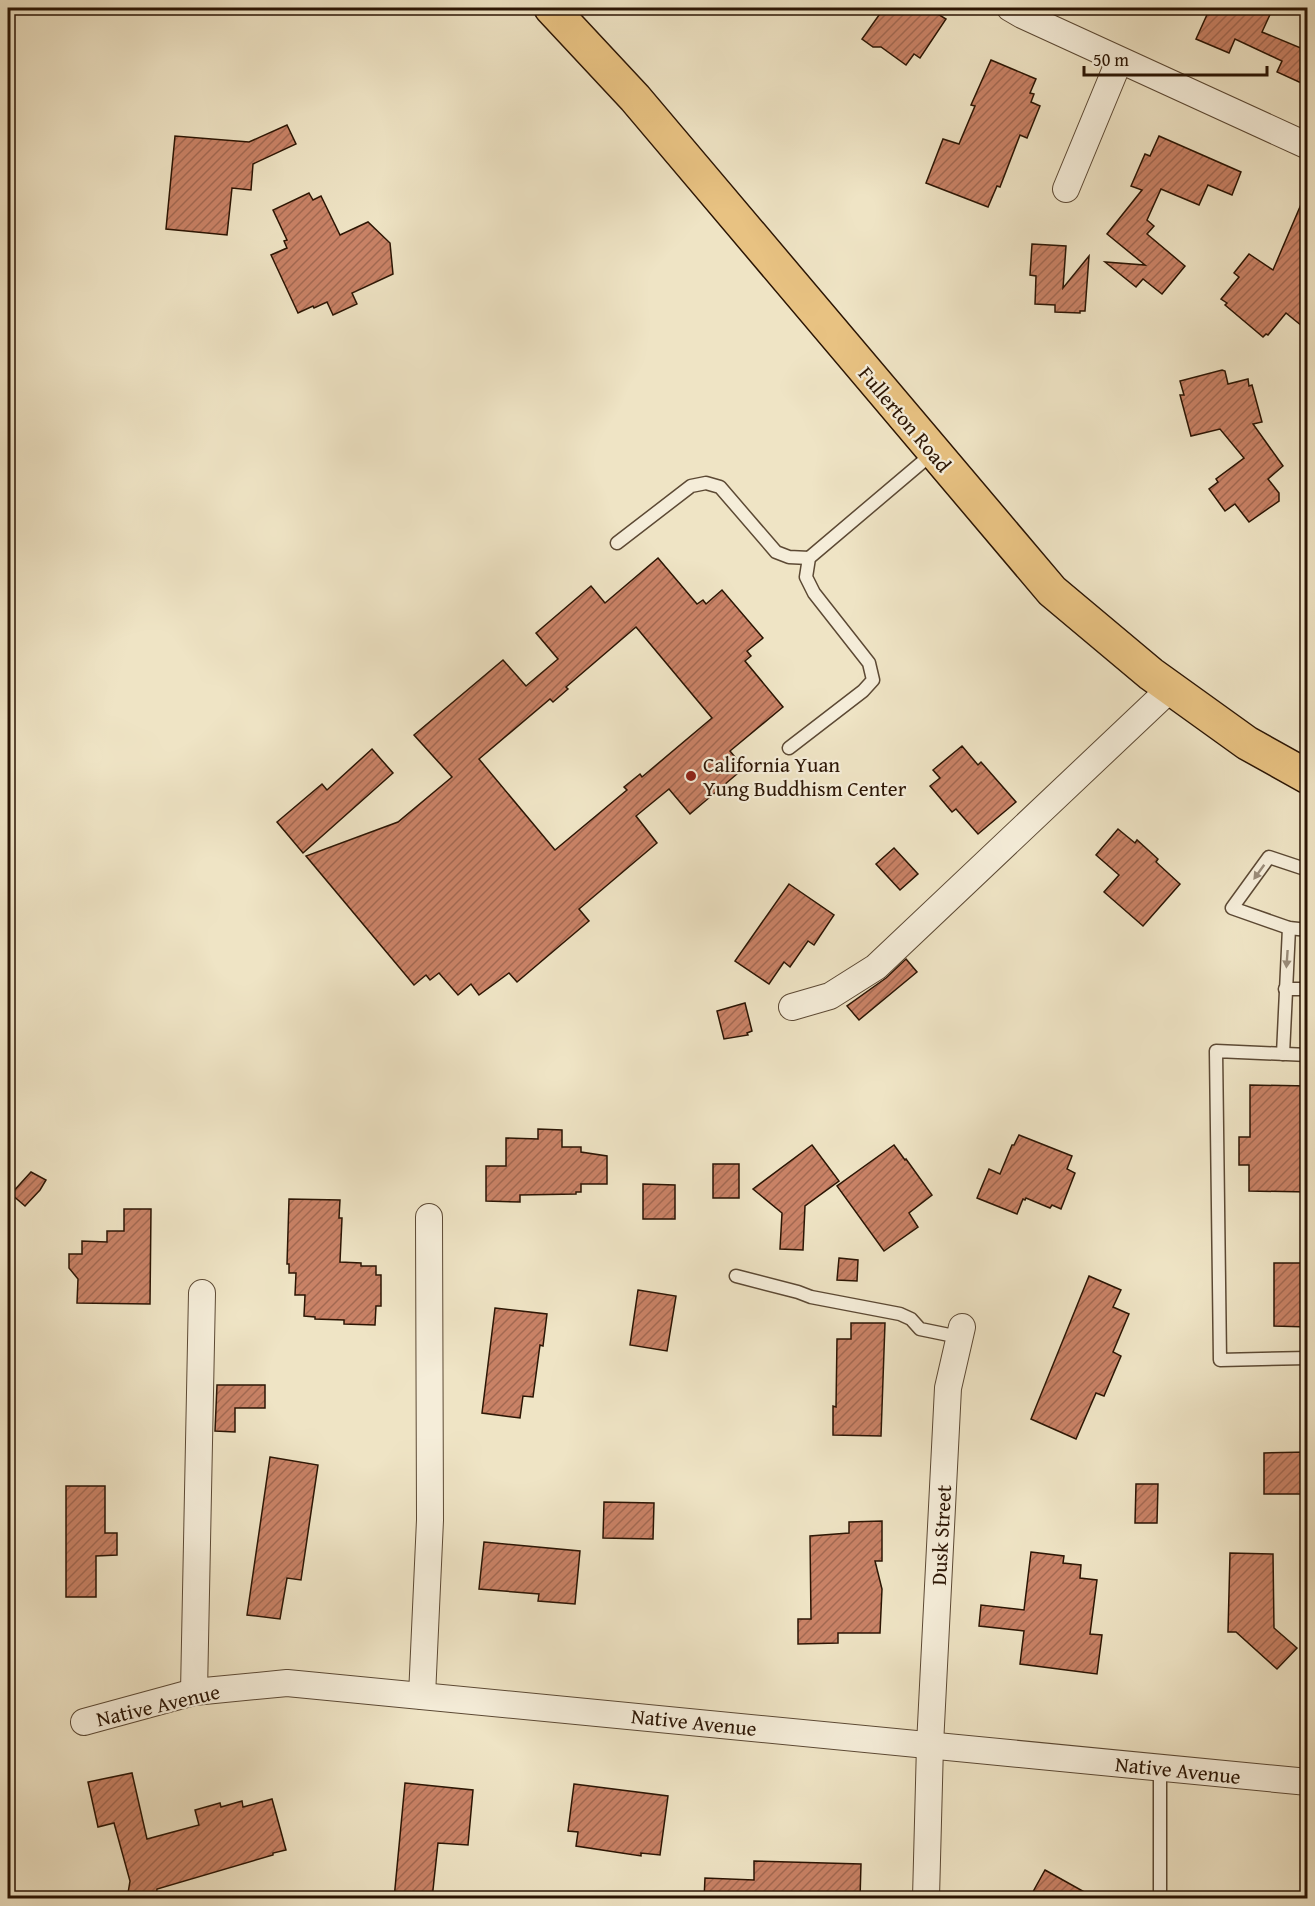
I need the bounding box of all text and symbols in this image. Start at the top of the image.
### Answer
scale bar [1084,39,1267,77]
text: 50 m [1093,46,1129,73]
street label: Fullerton Road [851,359,959,480]
place label: California Yuan Yung Buddhism Center [703,749,907,804]
marker: California Yuan Yung Buddhism Center [684,769,698,783]
one-way arrow [1253,864,1265,879]
one-way arrow [1283,949,1292,968]
street label: Dusk Street [923,1483,959,1586]
street label: Native Avenue [93,1676,223,1734]
street label: Native Avenue [630,1700,758,1744]
street label: Native Avenue [1114,1748,1242,1792]

